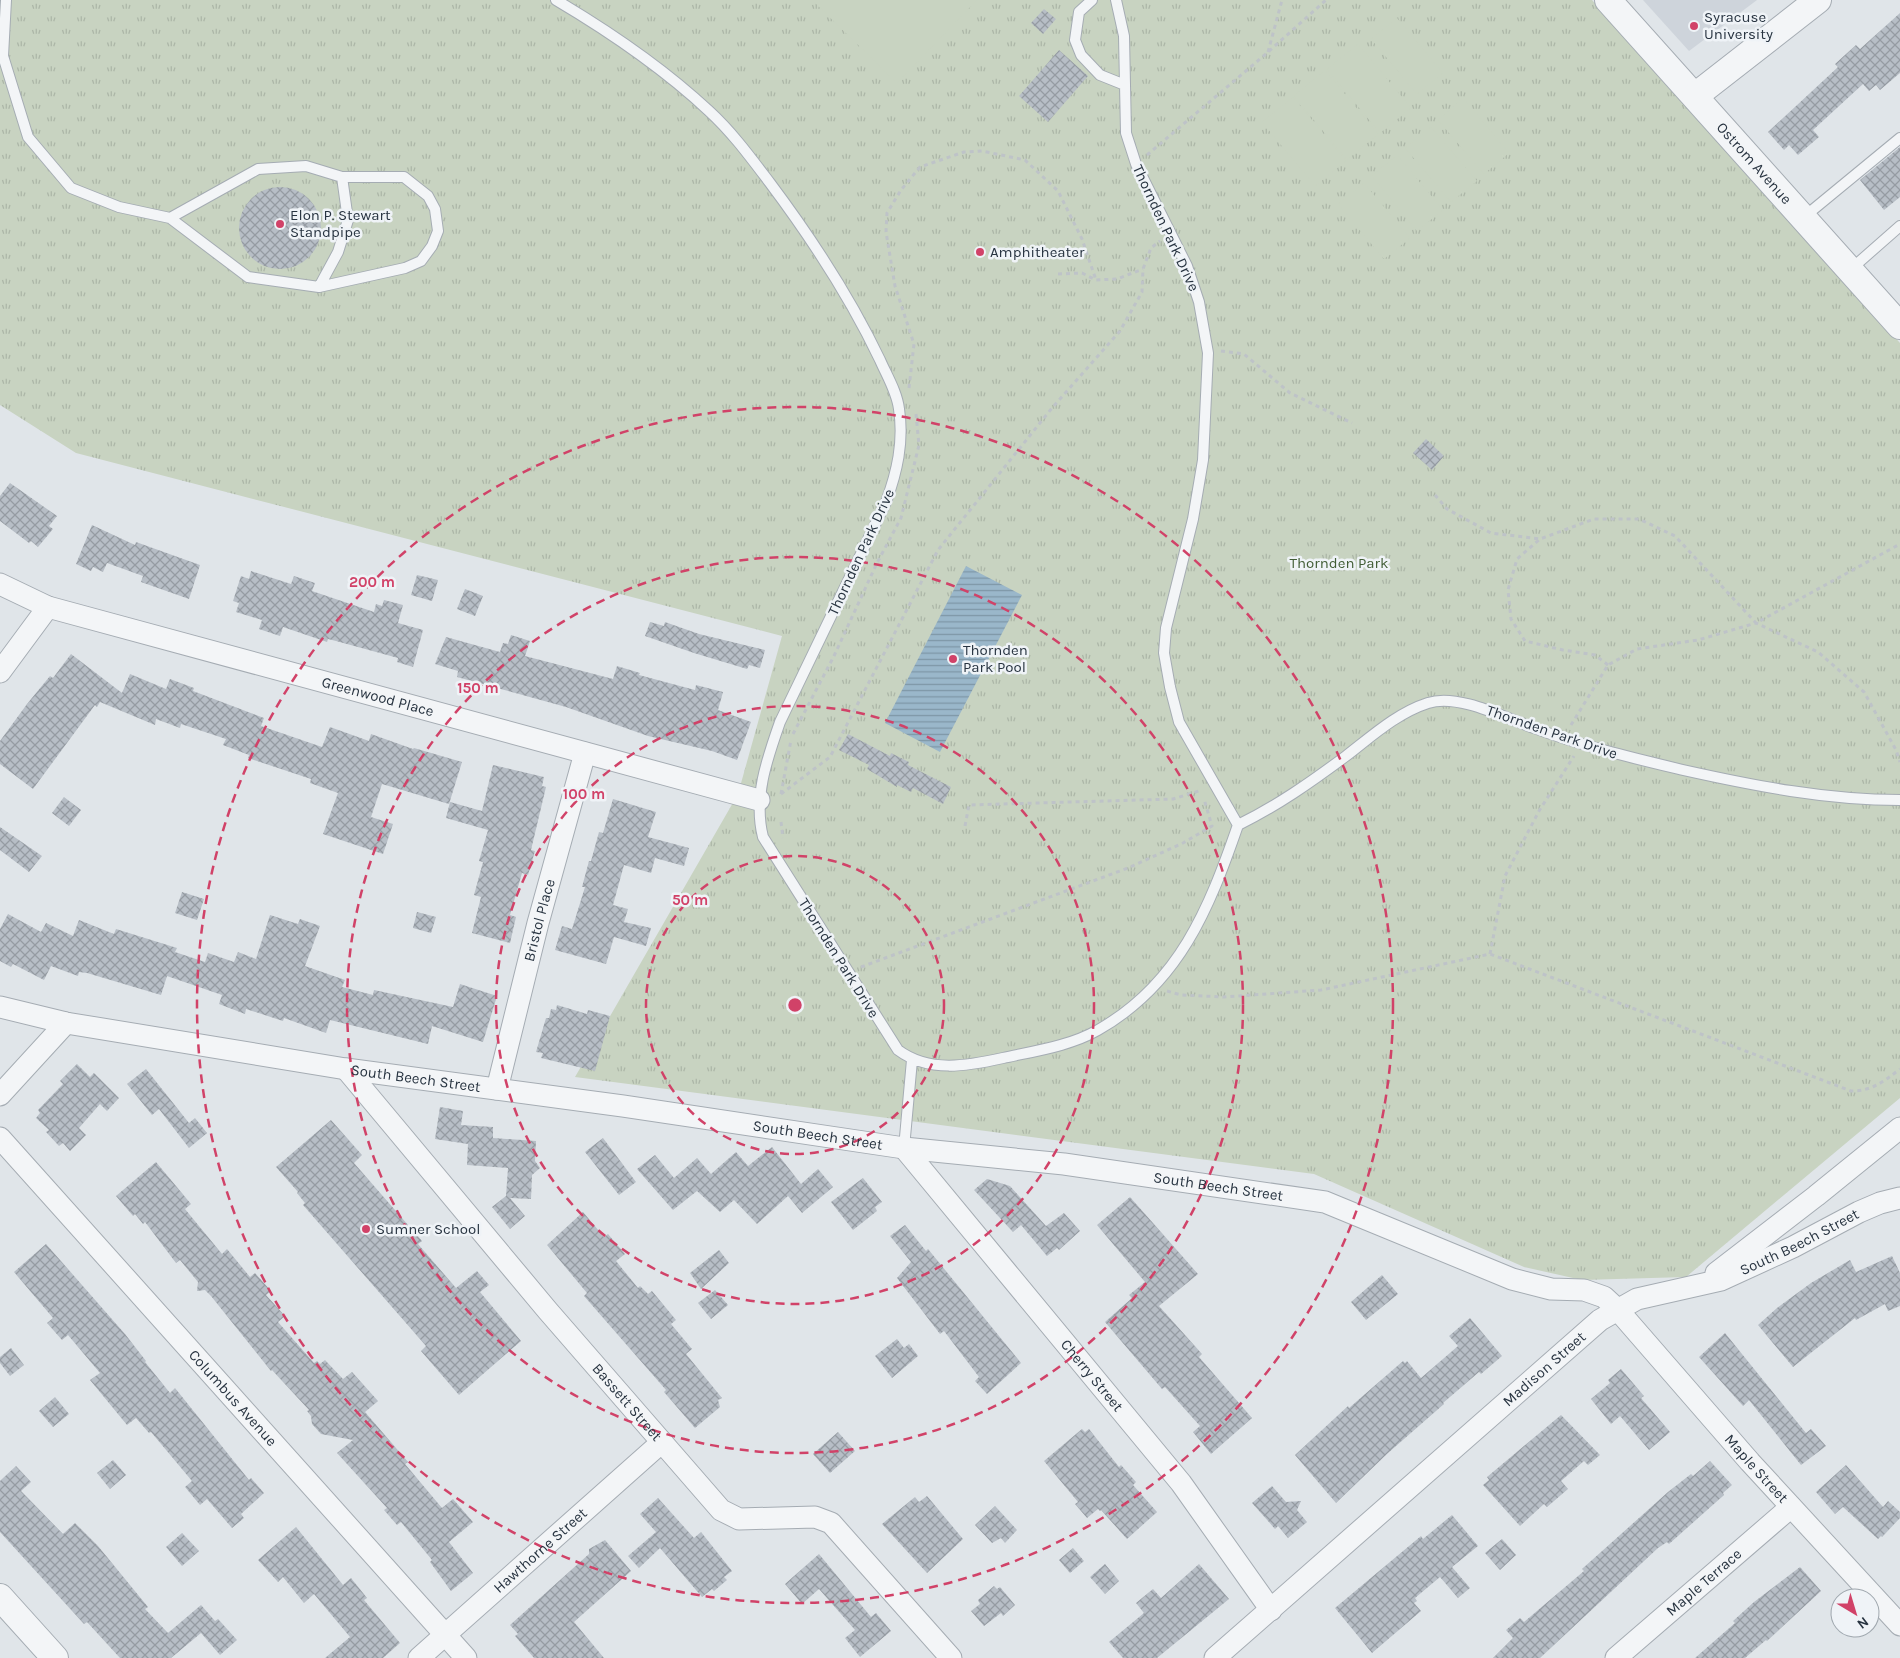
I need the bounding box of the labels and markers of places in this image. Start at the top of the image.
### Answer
place label: Syracuse University [1704,8,1773,43]
marker: Syracuse University [1688,20,1700,32]
place label: Elon P. Stewart Standpipe [290,206,391,241]
marker: Elon P. Stewart Standpipe [274,218,286,230]
place label: Amphitheater [990,243,1085,261]
marker: Amphitheater [974,246,986,258]
place label: Thornden Park Pool [963,641,1028,676]
marker: Thornden Park Pool [947,653,959,665]
centre of rings [786,996,804,1014]
place label: Sumner School [376,1220,480,1238]
marker: Sumner School [360,1223,372,1235]

